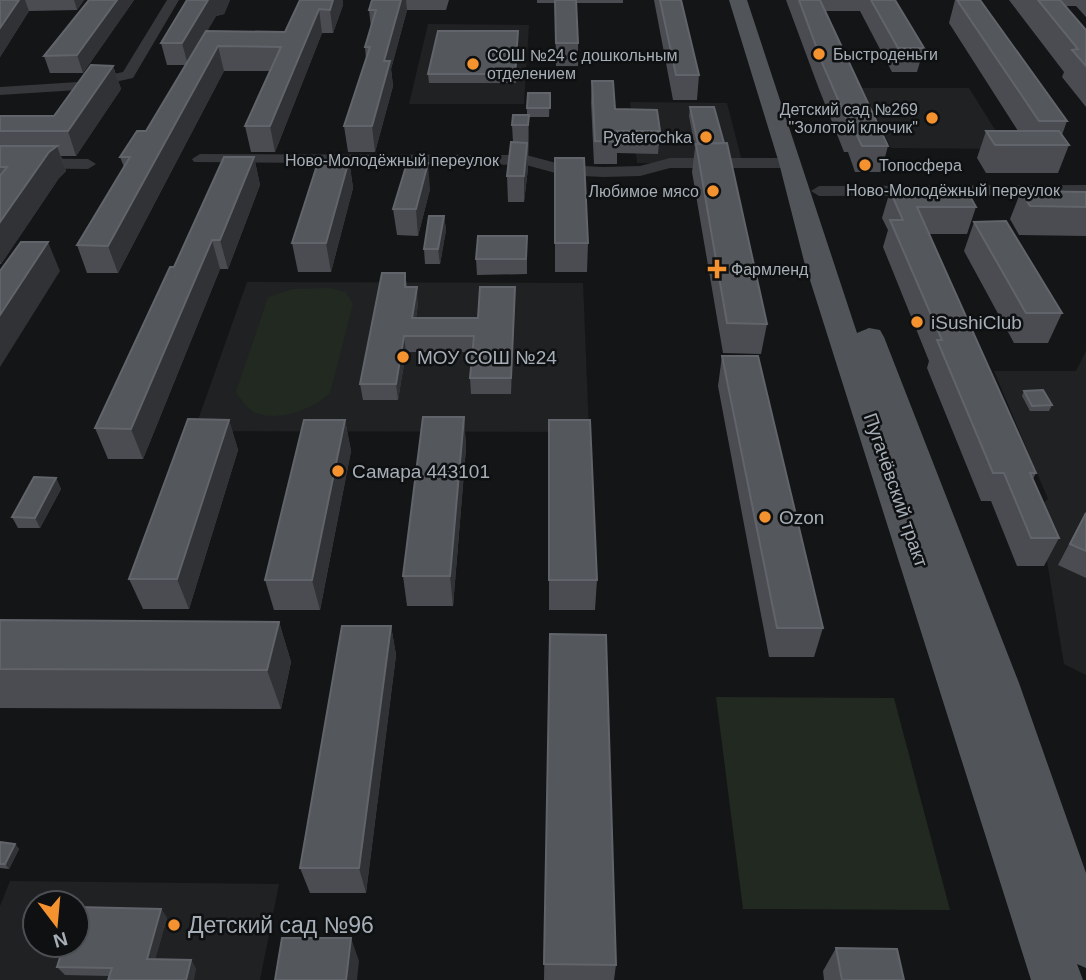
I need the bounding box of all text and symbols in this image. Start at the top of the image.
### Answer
marker: Быстроденьги [811,46,827,62]
place label: Быстроденьги [833,46,938,63]
place label: СОШ №24 с дошкольным отделением [487,47,677,82]
marker: СОШ №24 с дошкольным отделением [465,56,481,72]
place label: Детский сад №269 "Золотой ключик" [780,101,918,136]
marker: Детский сад №269 "Золотой ключик" [924,110,940,126]
place label: Pyaterochka [603,129,692,146]
marker: Pyaterochka [698,129,714,145]
street label: Ново-Молодёжный переулок [285,152,500,169]
marker: Топосфера [857,157,873,173]
place label: Топосфера [879,157,962,174]
street label: Ново-Молодёжный переулок [846,182,1061,199]
place label: Любимое мясо [588,183,699,200]
marker: Любимое мясо [705,183,721,199]
marker: Фармленд [709,261,725,277]
place label: Фармленд [731,261,809,278]
place label: iSushiClub [931,312,1022,333]
marker: iSushiClub [909,314,925,330]
place label: МОУ СОШ №24 [417,347,557,368]
marker: МОУ СОШ №24 [395,349,411,365]
street label: Пугачёвский тракт [860,410,932,570]
place label: Самара 443101 [352,461,490,482]
marker: Самара 443101 [330,463,346,479]
place label: Ozon [779,507,824,528]
marker: Ozon [757,509,773,525]
north arrow [21,889,91,959]
place label: Детский сад №96 [188,912,374,938]
marker: Детский сад №96 [166,917,182,933]
text: N [51,928,70,952]

